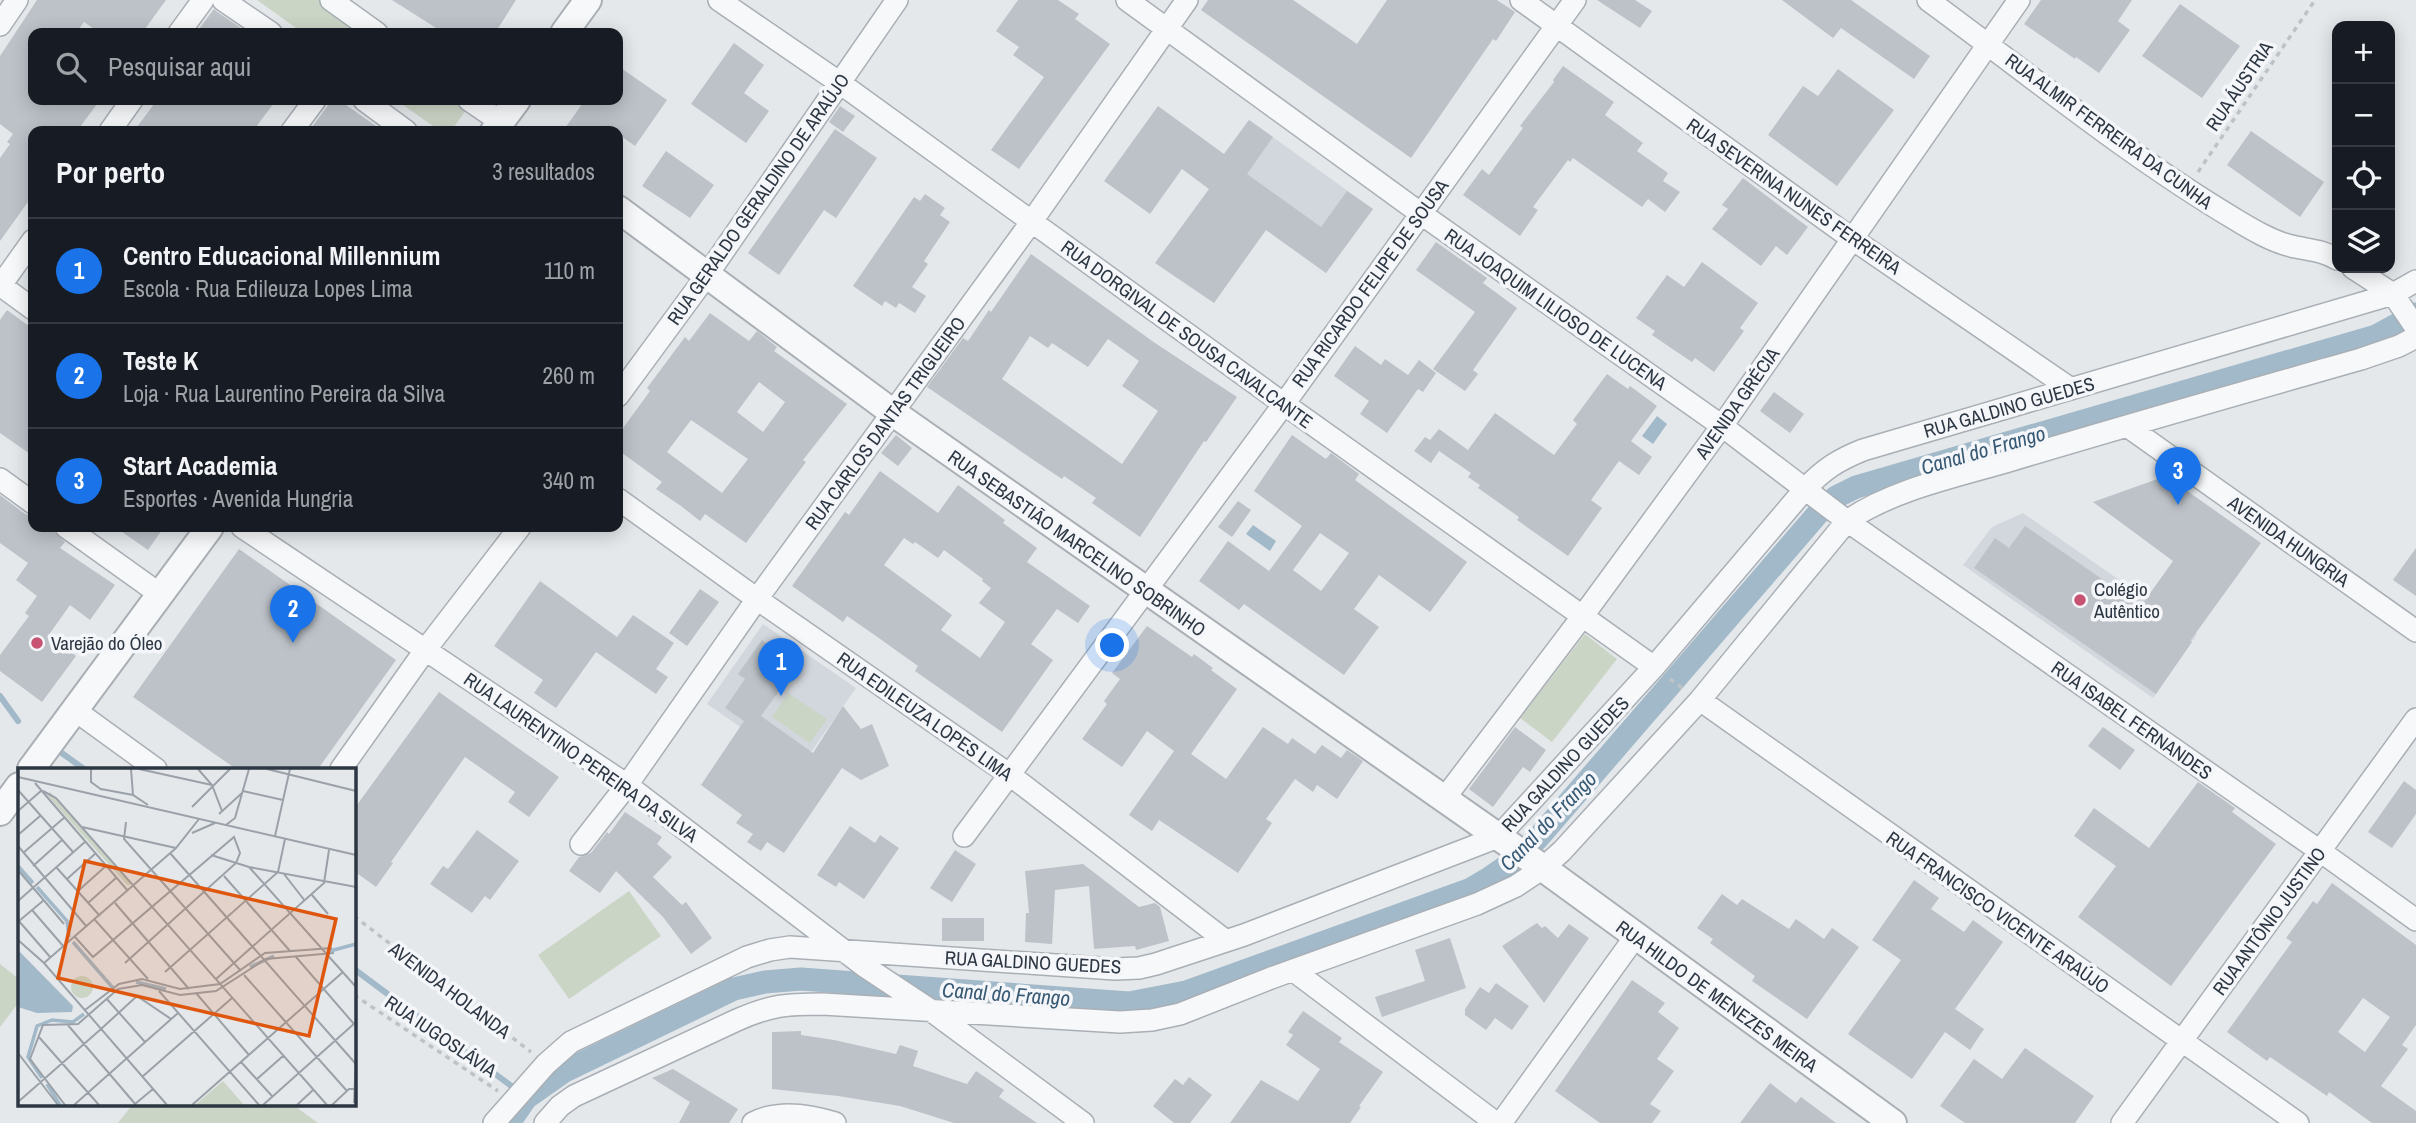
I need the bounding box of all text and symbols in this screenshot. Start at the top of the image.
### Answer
map controls [2332,21,2395,273]
button: + [2332,21,2395,84]
search box [28,28,623,105]
street label: RUA ÁUSTRIA [2199,36,2279,136]
street label: RUA ALMIR FERREIRA DA CUNHA [2000,47,2218,215]
icon: search [52,48,90,86]
text: Pesquisar aqui [108,49,251,84]
street label: RUA GERALDO GERALDINO DE ARAÚJO [661,68,855,330]
button: − [2332,84,2395,147]
street label: RUA SEVERINA NUNES FERREIRA [1682,112,1907,280]
button: locate [2332,147,2395,210]
text: Por perto [56,152,165,192]
text: 3 resultados [492,156,595,187]
street label: RUA RICARDO FELIPE DE SOUSA [1286,173,1455,392]
button: layers [2332,210,2395,273]
street label: RUA JOAQUIM LILIOSO DE LUCENA [1440,222,1673,396]
street label: RUA DORGIVAL DE SOUSA CAVALCANTE [1056,234,1318,434]
text: Centro Educacional Millennium [123,238,441,273]
text: 1 [74,255,84,286]
text: 110 m [544,255,595,286]
text: Escola · Rua Edileuza Lopes Lima [123,273,412,304]
street label: RUA CARLOS DANTAS TRIGUEIRO [799,311,971,535]
street label: AVENIDA GRÉCIA [1688,342,1785,465]
text: Teste K [123,343,198,378]
text: 2 [74,360,84,391]
text: 260 m [543,360,595,391]
street label: RUA GALDINO GUEDES [1921,370,2097,444]
text: Loja · Rua Laurentino Pereira da Silva [123,378,445,409]
water label: Canal do Frango [1917,418,2049,482]
street label: RUA SEBASTIÃO MARCELINO SOBRINHO [943,444,1211,642]
pin: 3 [2155,447,2201,505]
text: Start Academia [123,448,277,483]
text: 3 [74,465,84,496]
text: 340 m [543,465,595,496]
text: Esportes · Avenida Hungria [123,483,353,514]
street label: AVENIDA HUNGRIA [2222,489,2355,593]
place label: Colégio Autêntico [2093,576,2160,624]
pin: 2 [270,585,316,643]
marker: Colégio Autêntico [2072,592,2088,608]
your location [1095,628,1129,662]
place label: Varejão do Óleo [51,630,162,656]
marker: Varejão do Óleo [29,635,45,651]
pin: 1 [758,638,804,696]
street label: RUA EDILEUZA LOPES LIMA [832,645,1018,787]
street label: RUA ISABEL FERNANDES [2046,655,2218,785]
street label: RUA LAURENTINO PEREIRA DA SILVA [459,666,704,848]
street label: RUA GALDINO GUEDES [1495,691,1635,837]
water label: Canal do Frango [1493,765,1603,877]
inset map [18,768,355,1106]
street label: RUA FRANCISCO VICENTE ARAÚJO [1881,825,2115,999]
street label: RUA ANTÔNIO JUSTINO [2206,842,2332,1000]
street label: RUA HILDO DE MENEZES MEIRA [1611,914,1824,1078]
street label: AVENIDA HOLANDA [383,935,517,1045]
street label: RUA GALDINO GUEDES [944,944,1122,980]
water label: Canal do Frango [941,975,1071,1013]
street label: RUA IUGOSLÁVIA [380,989,502,1083]

